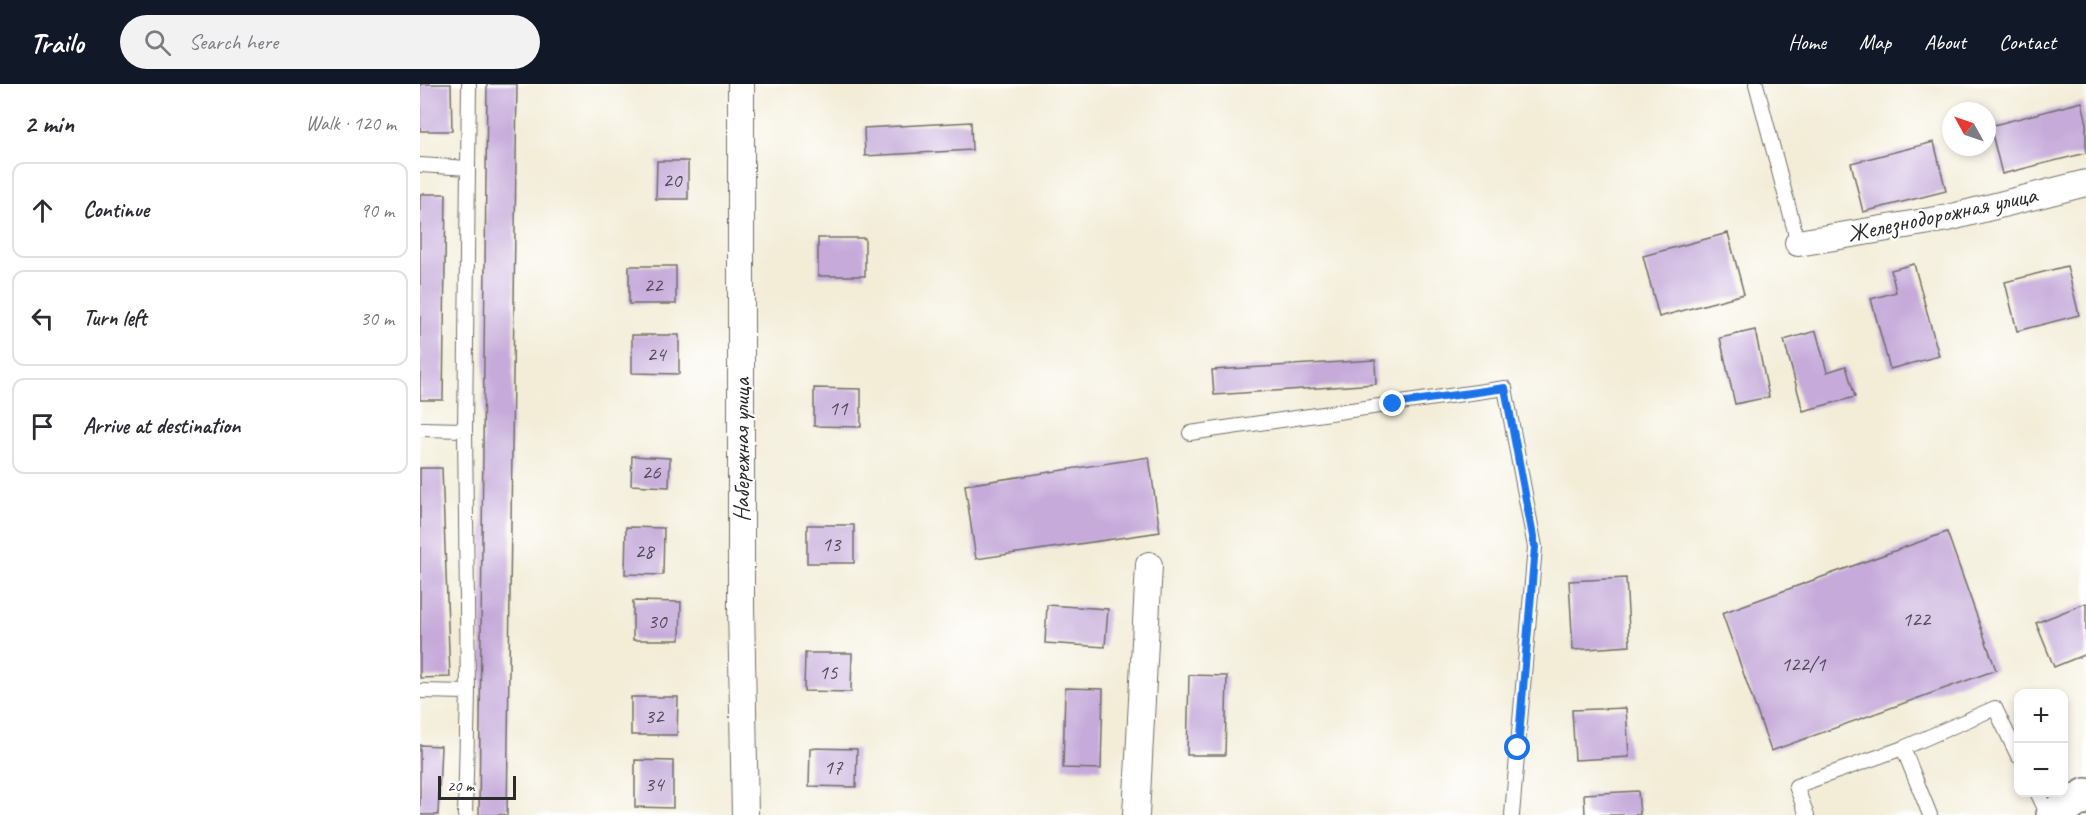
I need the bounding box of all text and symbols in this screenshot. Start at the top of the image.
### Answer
search box [120,15,540,69]
text: Trailo [30,25,84,60]
icon: search [141,26,174,59]
text: Search here [189,28,278,56]
text: Home [1788,29,1826,55]
text: Map [1859,29,1891,55]
text: About [1924,29,1966,55]
text: Contact [1999,29,2056,55]
north arrow [1942,102,1996,156]
text: 2 min [24,107,74,140]
text: Walk · 120 m [306,111,396,136]
house number: 20 [663,167,683,193]
street label: Железнодорожная улица [1844,179,2041,249]
icon: ahead [26,194,59,227]
text: Continue [83,196,149,224]
text: 90 m [360,198,394,223]
house number: 22 [644,272,664,298]
icon: left [26,302,59,335]
text: Turn left [83,304,147,332]
text: 30 m [360,306,394,331]
house number: 24 [647,341,668,367]
street label: Набережная улица [726,377,756,522]
route end [1379,390,1405,416]
house number: 11 [829,395,849,421]
icon: arrive [26,410,59,443]
text: Arrive at destination [83,412,240,440]
house number: 26 [642,459,661,485]
house number: 13 [822,531,842,557]
house number: 28 [635,538,656,564]
house number: 122 [1902,606,1932,632]
house number: 30 [648,608,668,634]
house number: 122/1 [1781,651,1827,677]
house number: 15 [819,659,839,685]
map controls [2014,689,2068,797]
button: + [2014,689,2068,743]
house number: 32 [645,703,665,729]
route start [1504,734,1530,760]
button: − [2014,743,2068,797]
house number: 17 [824,754,844,780]
house number: 34 [645,771,666,797]
scale bar [438,773,516,800]
text: 20 m [447,776,474,796]

